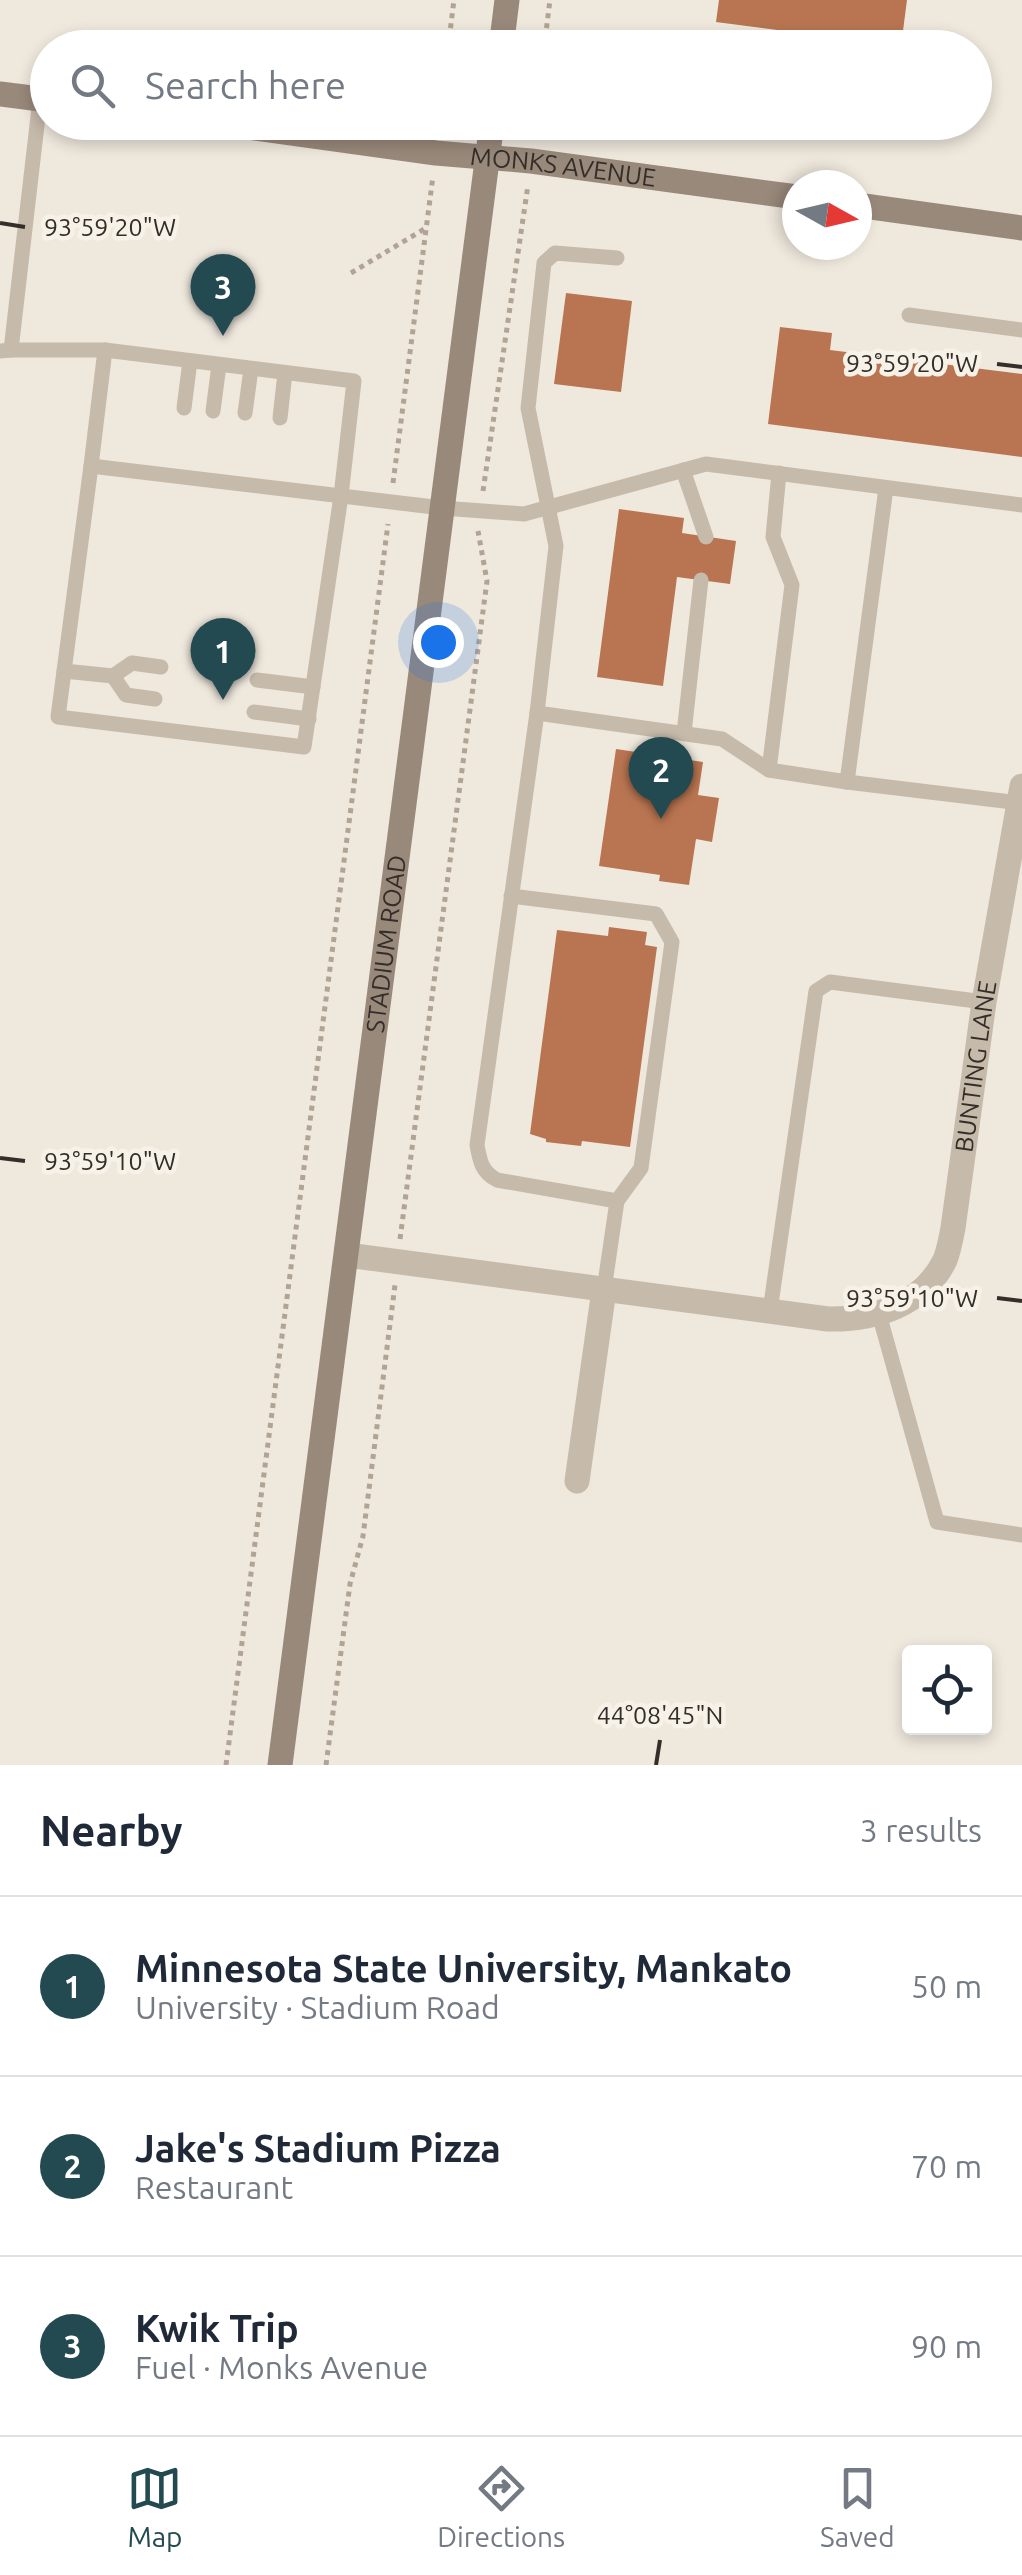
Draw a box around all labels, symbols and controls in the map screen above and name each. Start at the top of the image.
search box [30,30,992,140]
icon: search [65,58,120,113]
text: Search here [145,64,346,106]
street label: MONKS AVENUE [469,142,658,192]
north arrow [782,170,872,260]
text: 93°59'20"W [44,213,176,241]
pin: 3 [190,254,256,336]
text: 93°59'20"W [846,349,978,377]
your location [413,617,464,668]
pin: 1 [190,618,256,700]
pin: 2 [628,736,694,819]
street label: STADIUM ROAD [361,853,411,1034]
street label: BUNTING LANE [950,978,1001,1154]
text: 93°59'10"W [44,1147,176,1175]
text: 93°59'10"W [846,1284,978,1312]
map controls [902,1645,992,1735]
button: locate [902,1645,992,1735]
text: 44°08'45"N [597,1701,723,1729]
text: Nearby [40,1807,183,1854]
text: 3 results [860,1812,982,1848]
text: Minnesota State University, Mankato [135,1947,792,1989]
text: 1 [63,1968,82,2004]
text: 50 m [911,1968,982,2004]
text: University · Stadium Road [135,1989,500,2025]
text: Jake's Stadium Pizza [135,2127,501,2169]
text: 2 [63,2148,82,2184]
text: 70 m [911,2148,982,2184]
text: Restaurant [135,2169,293,2205]
text: Kwik Trip [135,2307,299,2349]
text: 3 [63,2328,82,2364]
text: 90 m [911,2328,982,2364]
text: Fuel · Monks Avenue [135,2349,428,2385]
tab: Map [127,2461,183,2552]
tab: Directions [437,2461,565,2552]
tab: Saved [820,2461,895,2552]

